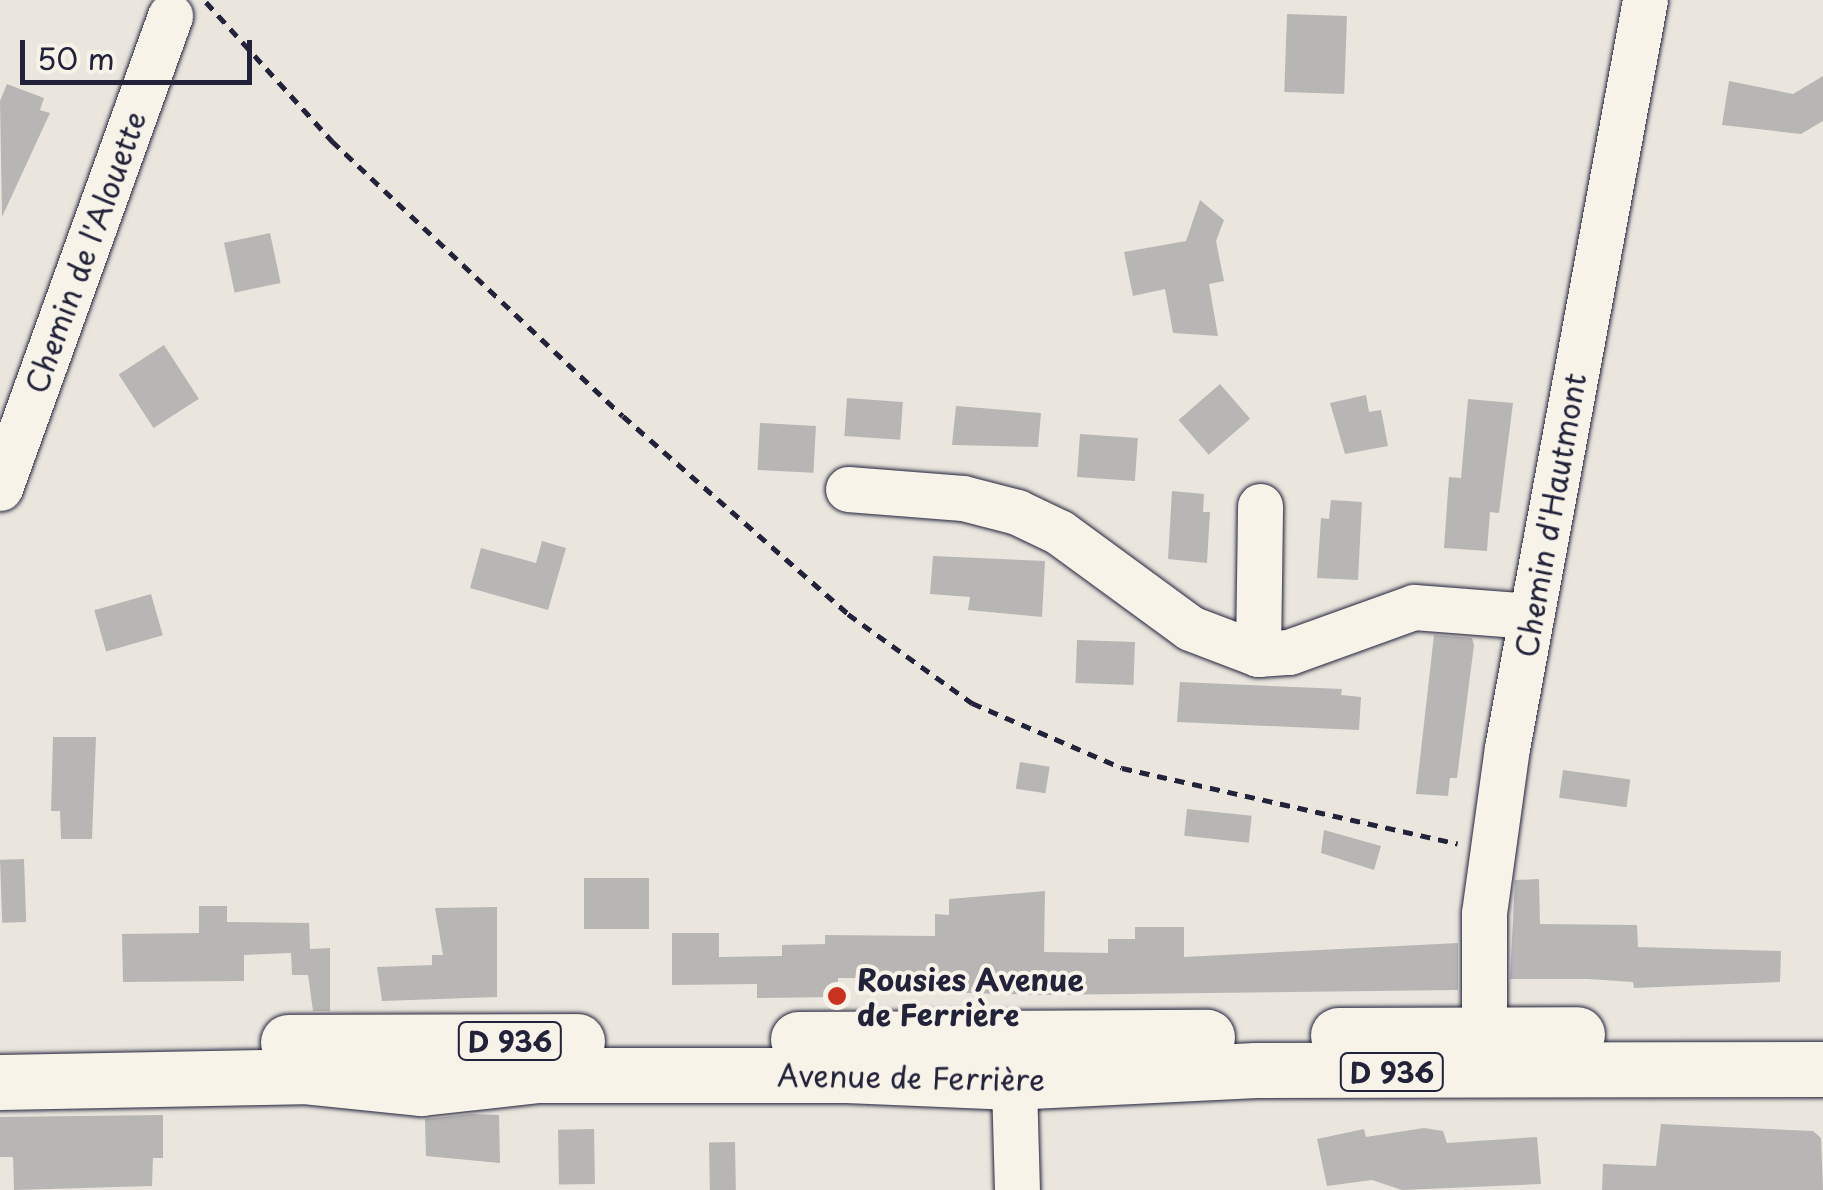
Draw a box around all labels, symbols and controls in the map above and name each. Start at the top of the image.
scale bar [25,20,258,82]
text: 50 m [37,35,115,80]
street label: Chemin de l'Alouette [17,106,153,398]
street label: Chemin d'Hautmont [1507,370,1593,660]
place label: Rousies Avenue de Ferrière [857,961,1084,1032]
marker: Rousies Avenue de Ferrière [826,985,848,1007]
road number: D 936 [455,1018,565,1064]
road number: D 936 [1337,1049,1447,1095]
street label: Avenue de Ferrière [776,1057,1046,1097]

